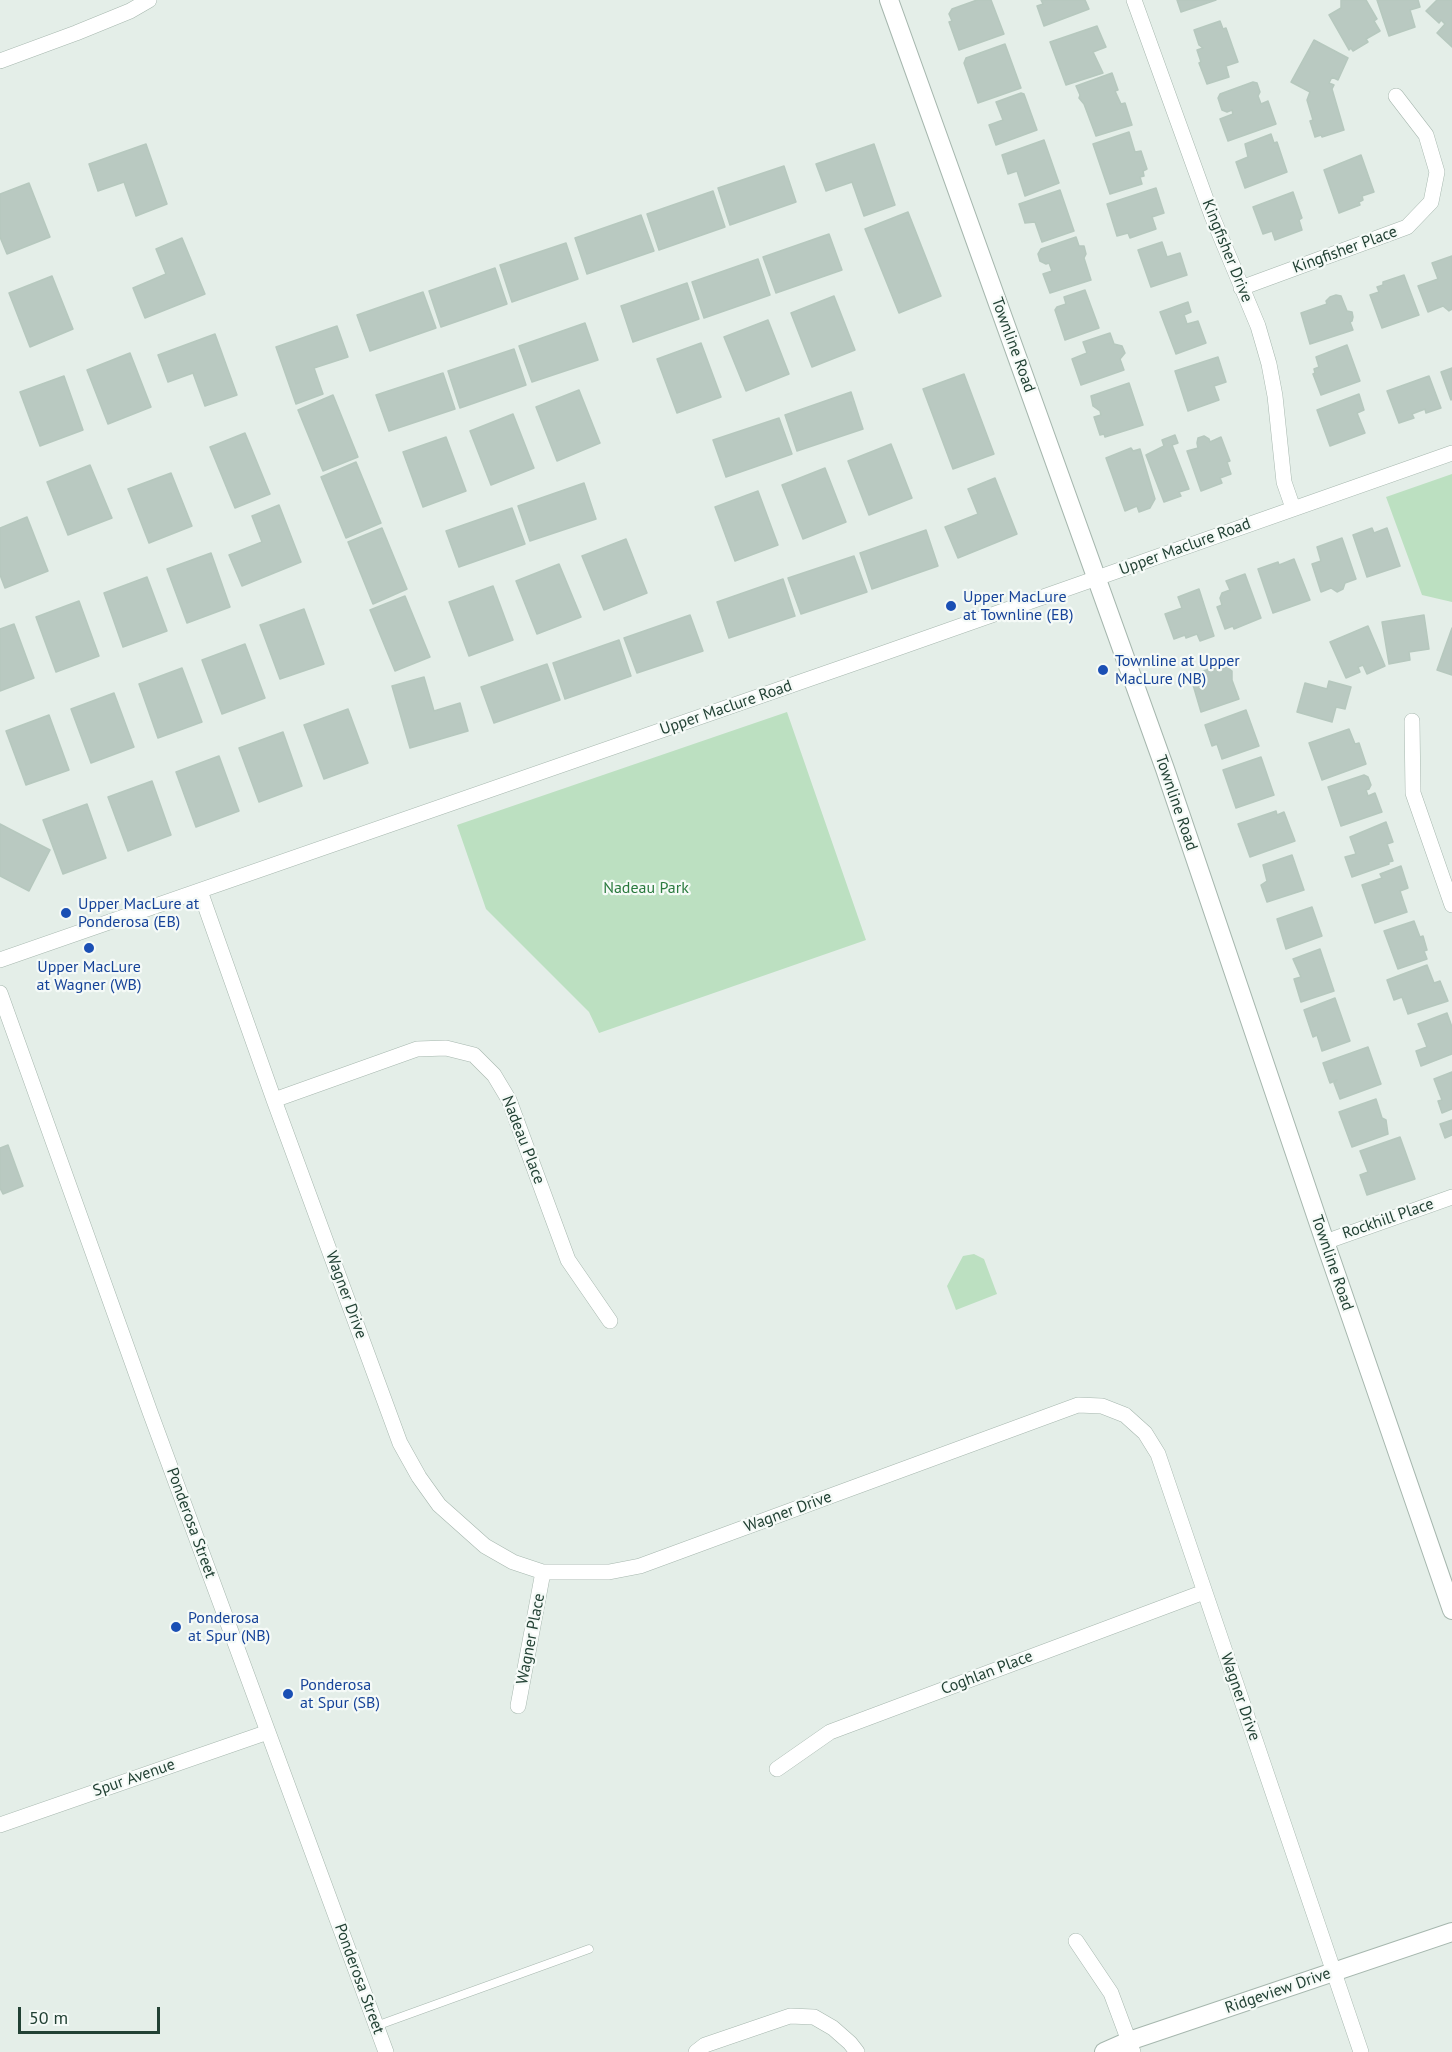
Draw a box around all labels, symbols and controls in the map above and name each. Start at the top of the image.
street label: Kingfisher Drive [1198,197,1256,305]
street label: Kingfisher Place [1290,222,1400,278]
street label: Townline Road [987,295,1039,395]
street label: Upper Maclure Road [1117,514,1253,580]
place label: Upper MacLure at Townline (EB) [963,587,1073,625]
marker: Upper MacLure at Townline (EB) [944,599,958,613]
place label: Townline at Upper MacLure (NB) [1115,651,1240,689]
marker: Townline at Upper MacLure (NB) [1096,663,1110,677]
street label: Upper Maclure Road [657,676,795,740]
street label: Townline Road [1151,753,1201,853]
park label: Nadeau Park [603,878,689,898]
place label: Upper MacLure at Ponderosa (EB) [78,894,199,932]
marker: Upper MacLure at Ponderosa (EB) [59,906,73,920]
marker: Upper MacLure at Wagner (WB) [82,941,96,955]
place label: Upper MacLure at Wagner (WB) [37,957,141,995]
street label: Nadeau Place [497,1093,549,1187]
street label: Rockhill Place [1340,1194,1436,1244]
street label: Townline Road [1307,1213,1357,1313]
street label: Wagner Drive [321,1249,371,1341]
street label: Ponderosa Street [162,1465,220,1581]
street label: Wagner Drive [742,1487,834,1537]
street label: Wagner Place [513,1592,549,1686]
place label: Ponderosa at Spur (NB) [188,1608,270,1646]
marker: Ponderosa at Spur (NB) [169,1620,183,1634]
street label: Coghlan Place [938,1647,1036,1699]
street label: Wagner Drive [1216,1651,1264,1743]
place label: Ponderosa at Spur (SB) [300,1675,380,1713]
marker: Ponderosa at Spur (SB) [281,1687,295,1701]
street label: Spur Avenue [90,1755,178,1801]
street label: Ponderosa Street [330,1921,388,2037]
street label: Ridgeview Drive [1223,1964,1333,2018]
scale bar [21,1995,164,2033]
text: 50 m [29,2006,68,2029]

